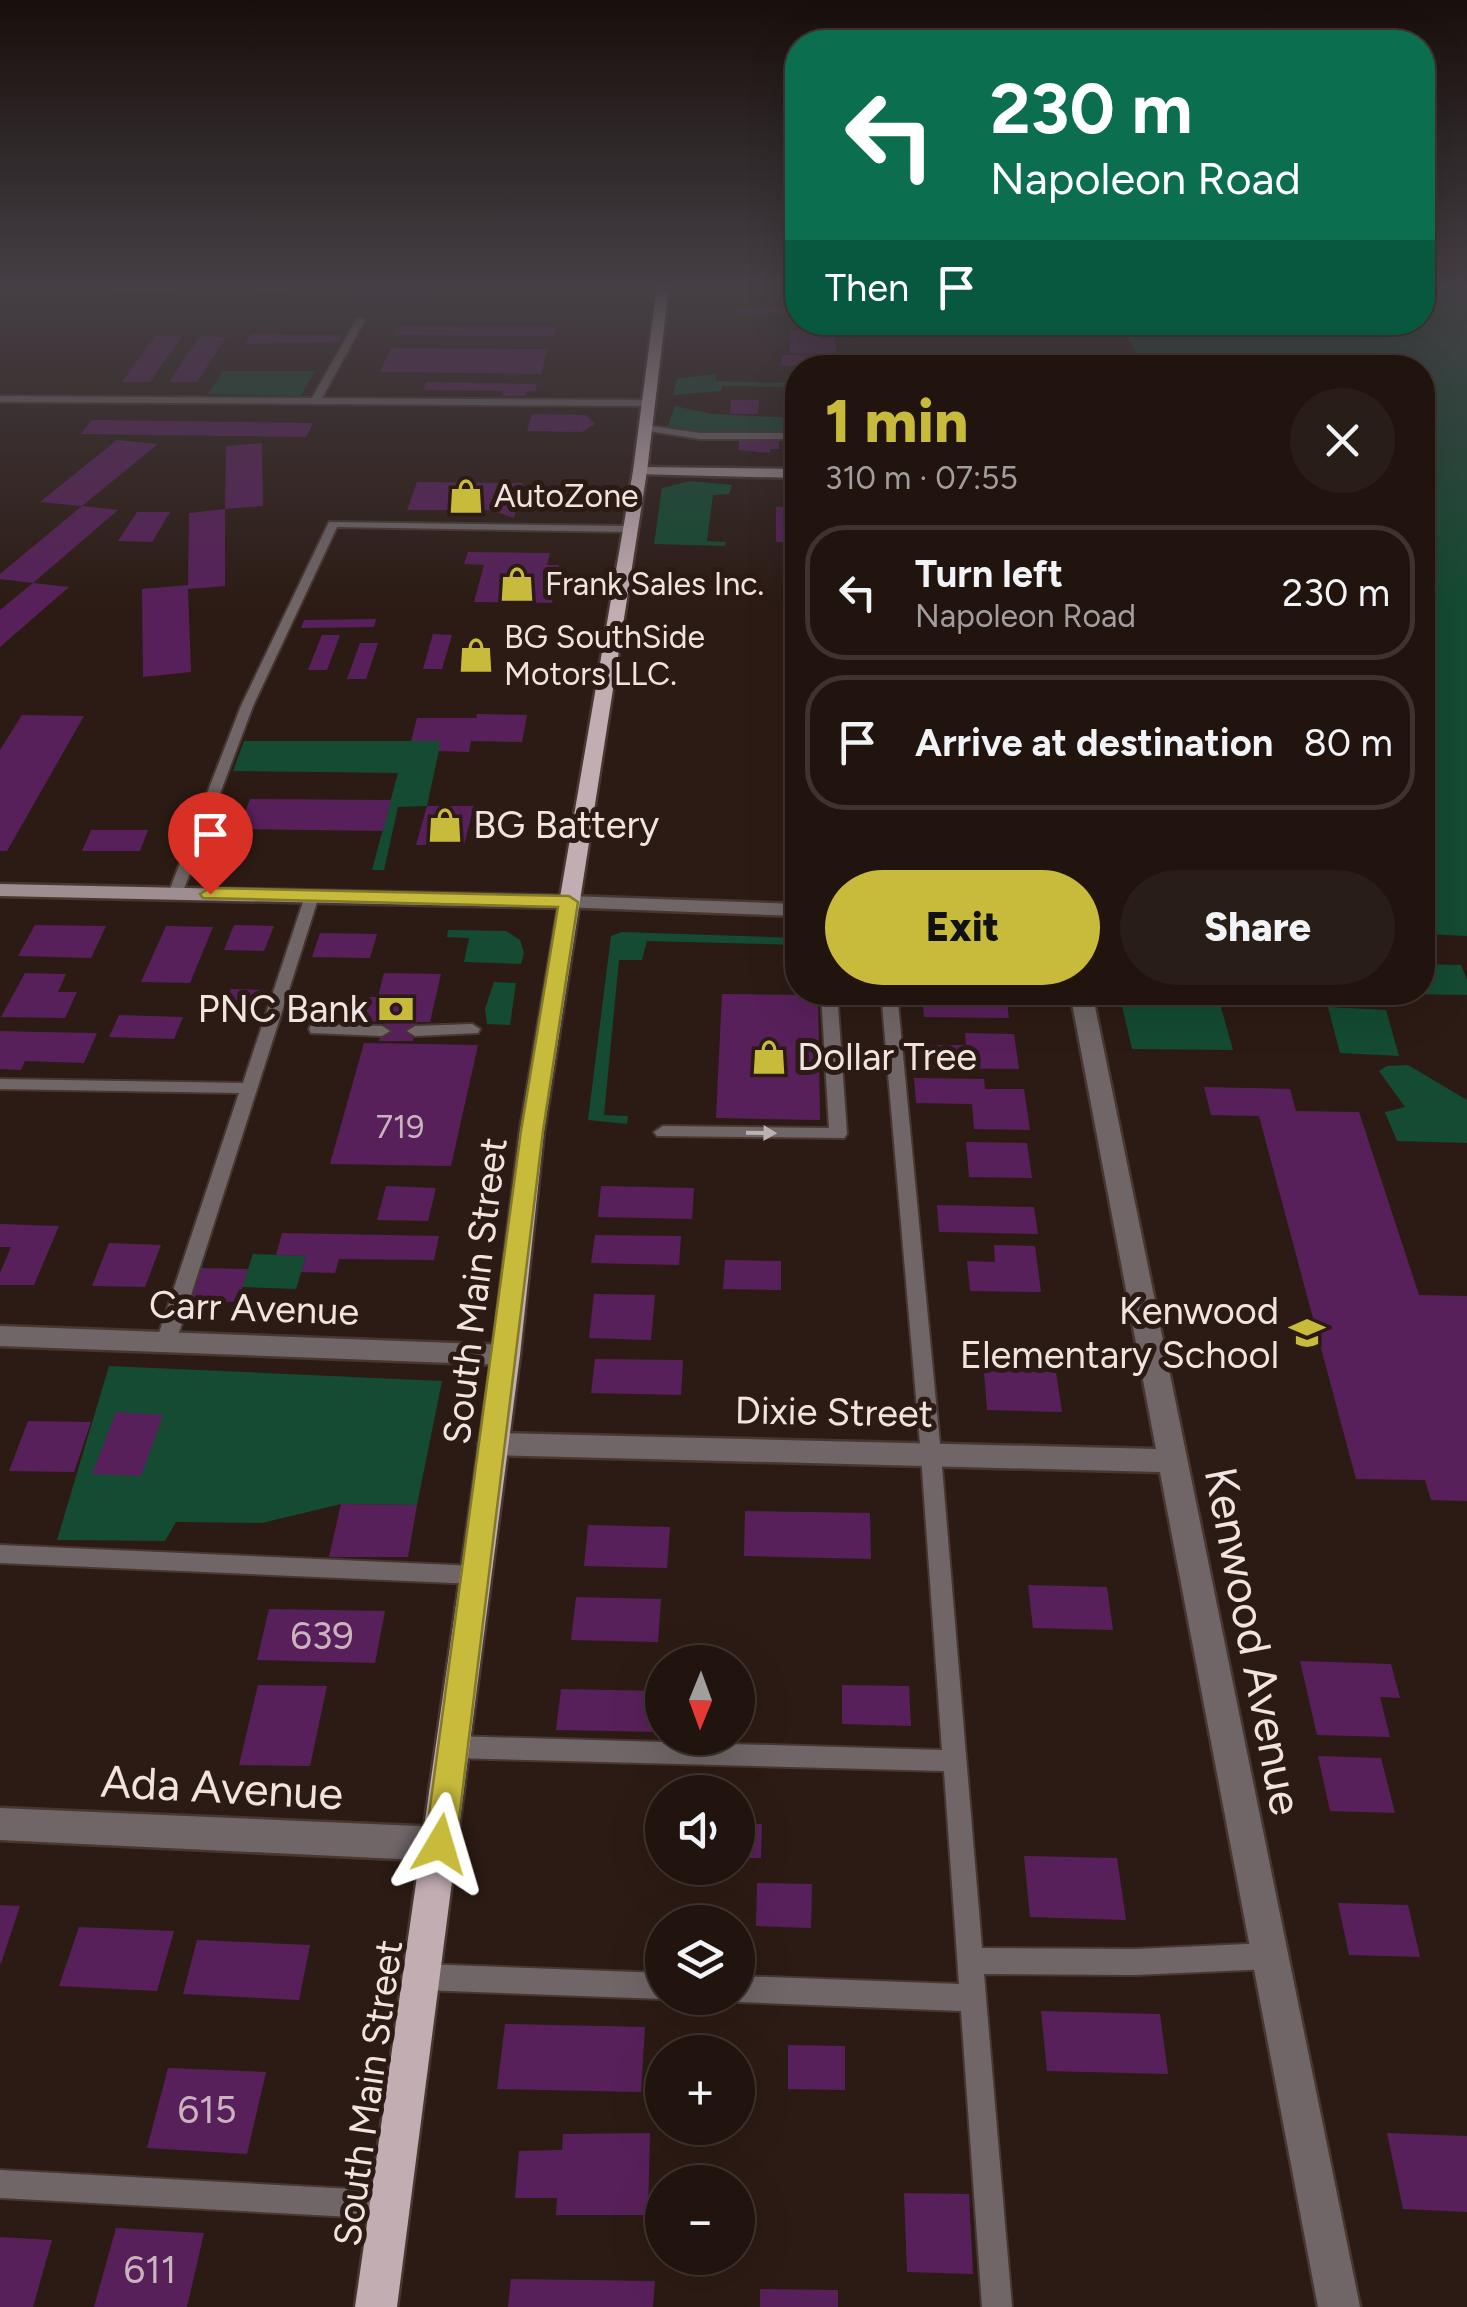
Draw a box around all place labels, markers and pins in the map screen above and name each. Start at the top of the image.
shop icon: AutoZone [447,477,485,515]
place label: AutoZone [494,477,639,515]
shop icon: Frank Sales Inc. [498,565,536,603]
place label: Frank Sales Inc. [545,565,764,603]
place label: BG SouthSide Motors LLC. [504,618,705,693]
shop icon: BG SouthSide Motors LLC. [457,636,495,674]
pin [168,792,253,895]
place label: BG Battery [473,802,659,848]
shop icon: BG Battery [426,806,464,844]
place label: PNC Bank [198,986,369,1032]
bank icon: PNC Bank [377,990,415,1028]
place label: Dollar Tree [797,1034,977,1080]
shop icon: Dollar Tree [750,1038,788,1076]
place label: Kenwood Elementary School [960,1288,1279,1378]
school or university icon: Kenwood Elementary School [1288,1314,1326,1352]

